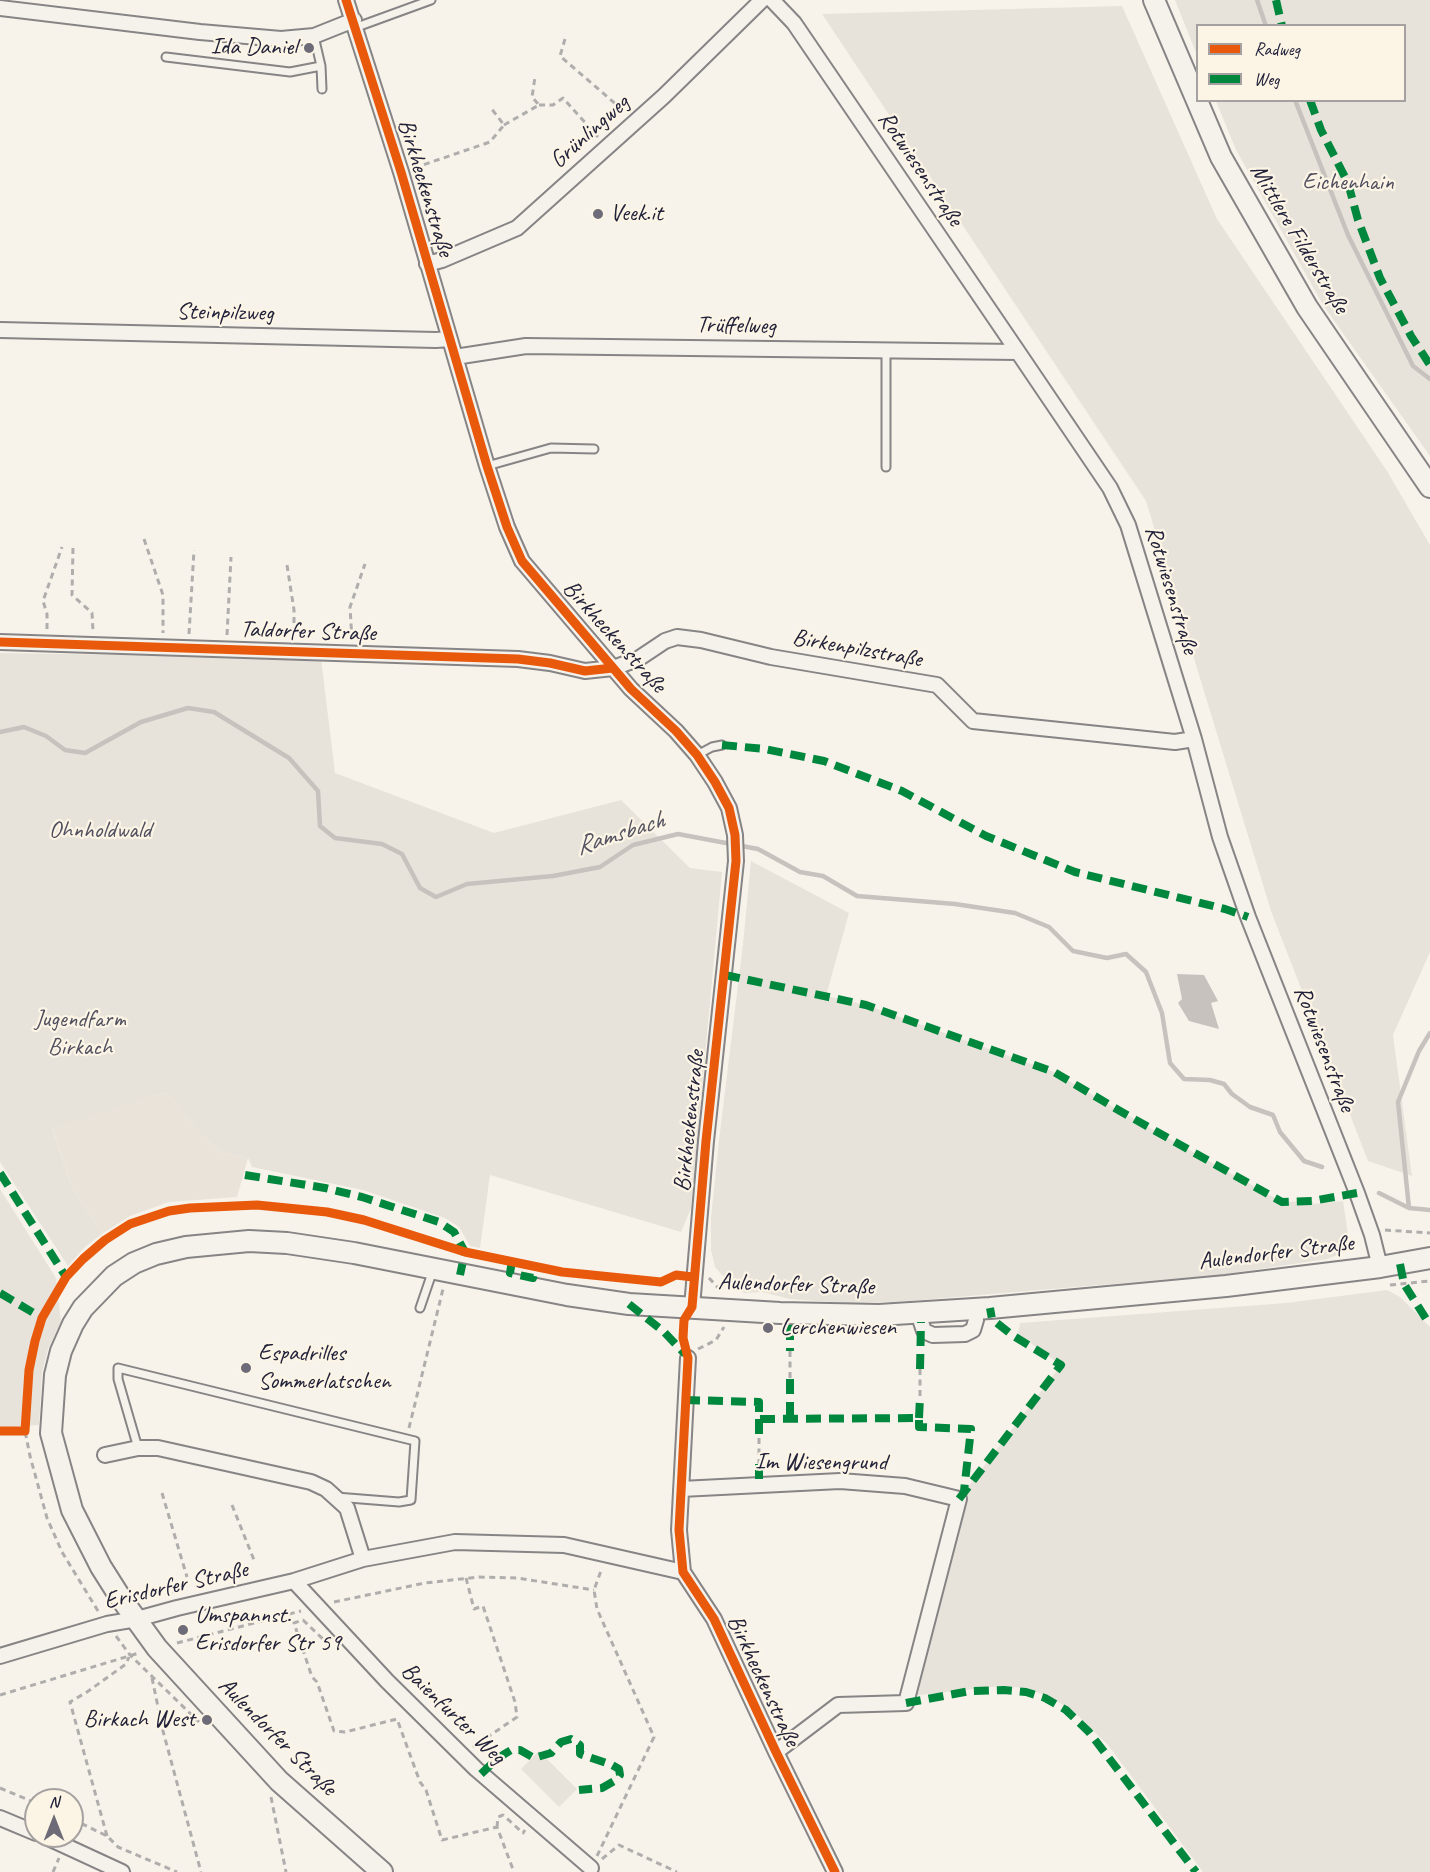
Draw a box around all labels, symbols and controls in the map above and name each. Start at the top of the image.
legend [1196,24,1406,102]
place label: Ida Daniel [210,34,297,62]
text: Radweg [1254,38,1300,60]
marker: Ida Daniel [302,41,316,55]
text: Weg [1254,68,1279,90]
street label: Grünlingweg [544,89,636,175]
street label: Rotwiesenstraße [871,106,969,232]
street label: Birkheckenstraße [391,116,459,260]
street label: Mittlere Filderstraße [1243,159,1355,319]
park label: Eichenhain [1302,169,1394,197]
place label: Veek.it [610,200,663,228]
marker: Veek.it [591,207,605,221]
street label: Steinpilzweg [176,298,274,328]
street label: Trüffelweg [696,311,776,341]
street label: Rotwiesenstraße [1138,523,1204,657]
street label: Birkheckenstraße [556,575,672,699]
street label: Taldorfer Straße [240,615,376,649]
street label: Birkenpilzstraße [790,623,924,675]
water label: Ramsbach [572,805,668,863]
park label: Ohnholdwald [49,817,151,845]
street label: Rotwiesenstraße [1287,982,1361,1116]
park label: Jugendfarm Birkach [34,1006,126,1062]
street label: Birkheckenstraße [668,1049,712,1193]
street label: Aulendorfer Straße [1197,1229,1355,1277]
street label: Aulendorfer Straße [718,1268,874,1302]
place label: Lerchenwiesen [780,1314,896,1342]
marker: Lerchenwiesen [761,1321,775,1335]
place label: Espadrilles Sommerlatschen [258,1340,391,1396]
marker: Espadrilles Sommerlatschen [239,1361,253,1375]
street label: Im Wiesengrund [755,1449,887,1477]
street label: Erisdorfer Straße [101,1555,251,1617]
place label: Umspannst. Erisdorfer Str 59 [195,1602,341,1658]
street label: Birkheckenstraße [720,1611,806,1751]
marker: Umspannst. Erisdorfer Str 59 [176,1623,190,1637]
street label: Baienfurter Weg [395,1657,511,1771]
street label: Aulendorfer Straße [212,1672,342,1802]
place label: Birkach West [83,1706,195,1734]
marker: Birkach West [200,1713,214,1727]
north arrow [24,1788,84,1848]
text: N [49,1792,59,1812]

